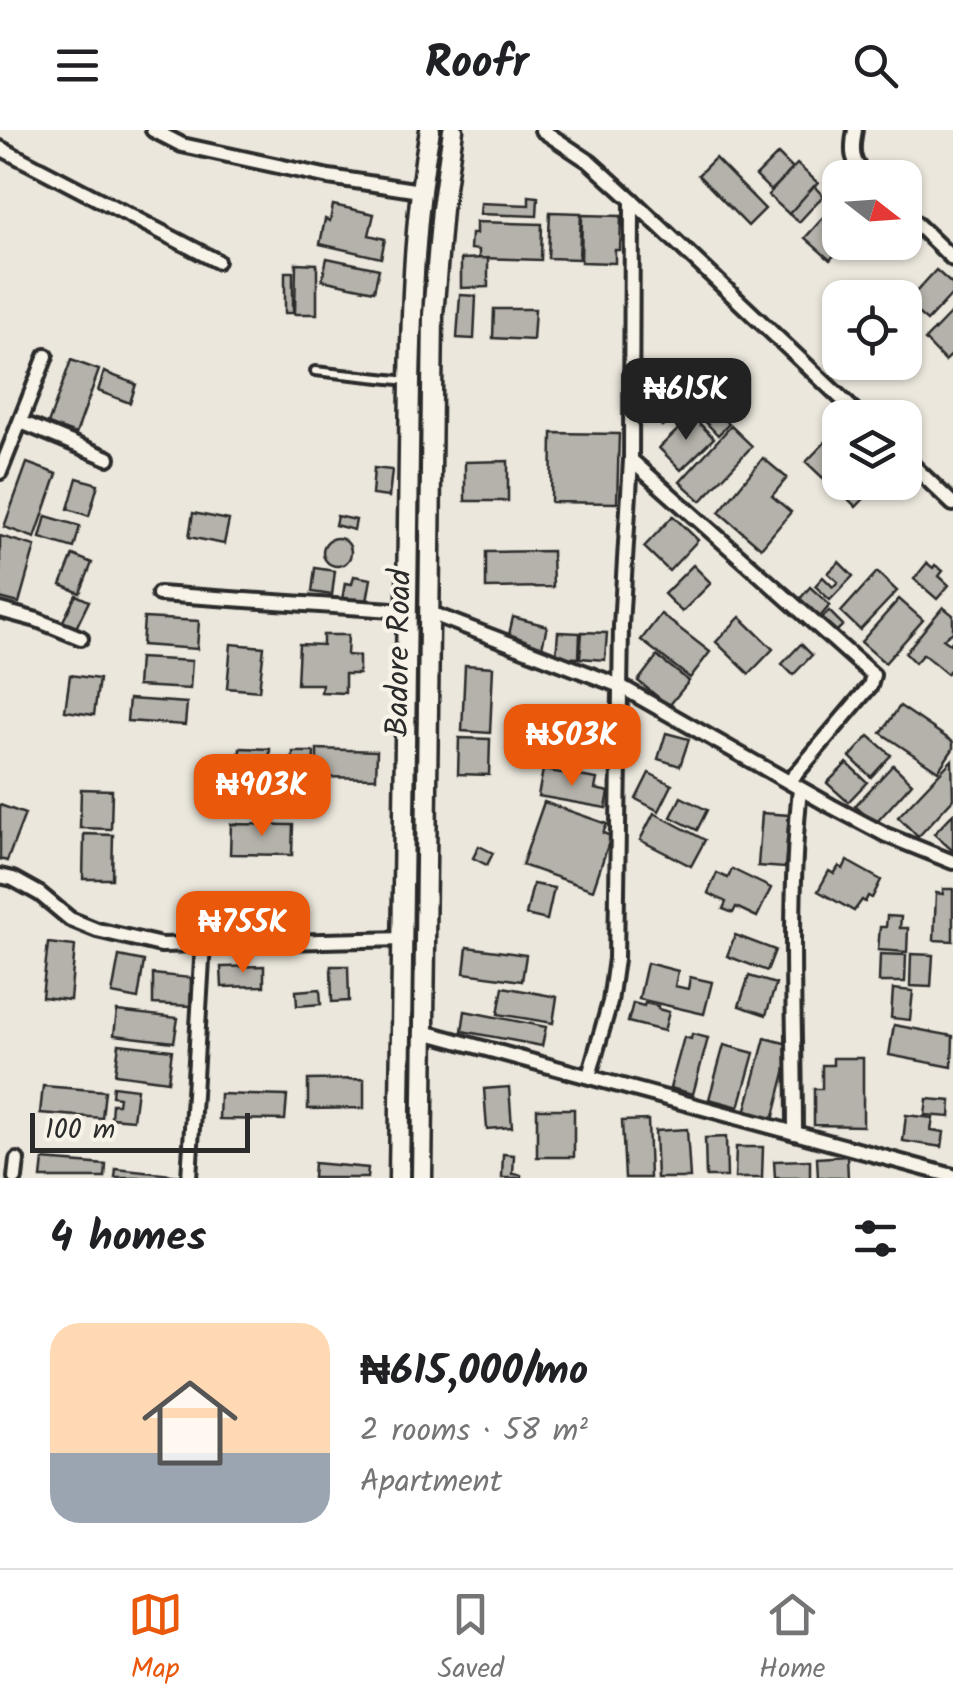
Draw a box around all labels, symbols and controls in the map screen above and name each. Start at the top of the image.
text: Roofr [425,29,528,101]
icon: menu [50,38,105,93]
icon: search [848,38,903,93]
north arrow [822,160,922,260]
map controls [822,160,922,500]
button: locate [822,280,922,380]
pin: ₦615K [616,358,756,443]
text: ₦615K [643,365,729,416]
button: layers [822,400,922,500]
street label: Badore Road [373,568,427,737]
pin: ₦503K [502,704,642,789]
text: ₦503K [526,711,618,762]
pin: ₦903K [192,754,332,839]
text: ₦903K [216,761,308,812]
pin: ₦755K [173,891,313,976]
text: ₦755K [198,898,288,949]
scale bar [30,1108,250,1153]
text: 100 m [45,1108,115,1153]
text: 4 homes [50,1205,206,1272]
icon: filters [848,1211,903,1266]
text: ₦615,000/mo [360,1339,588,1406]
icon: home [130,1363,250,1483]
text: 2 rooms · 58 m² [360,1406,588,1457]
text: Apartment [360,1457,502,1508]
tab: Map [128,1587,183,1692]
tab: Saved [438,1587,504,1692]
tab: Home [759,1587,825,1692]

